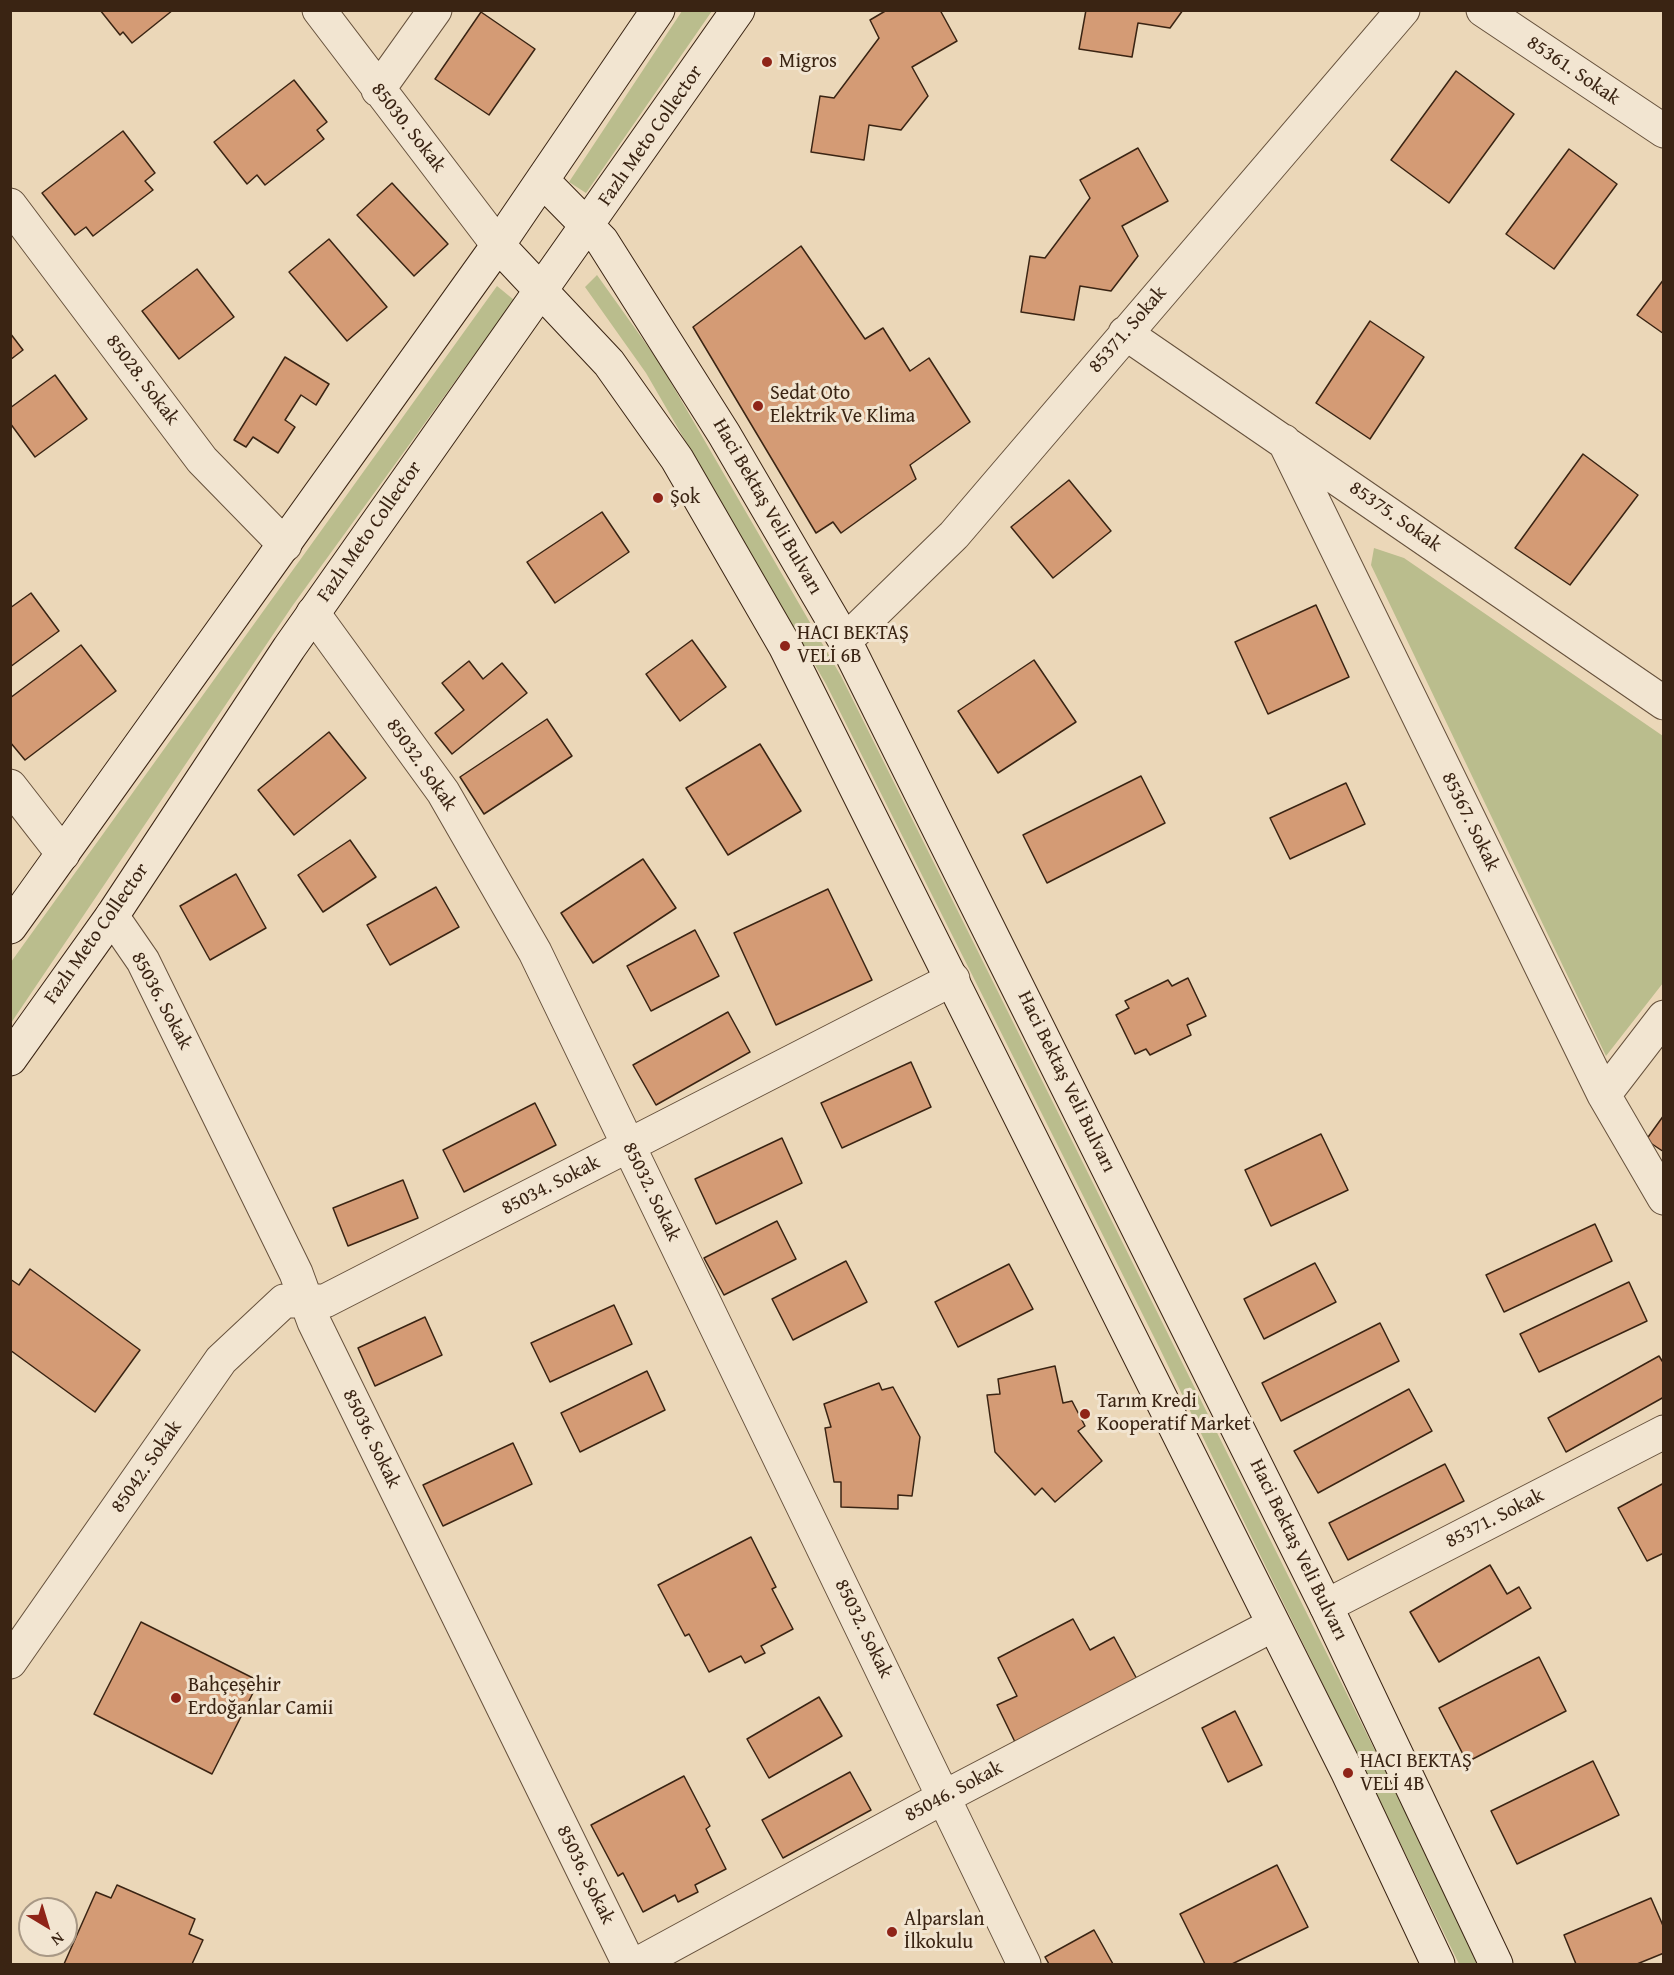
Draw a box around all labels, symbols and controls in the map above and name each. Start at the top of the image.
street label: 85361. Sokak [1522,31,1624,111]
place label: Migros [779,50,837,74]
marker: Migros [760,55,774,69]
street label: Fazlı Meto Collector [593,61,709,211]
street label: 85030. Sokak [366,78,450,178]
street label: 85371. Sokak [1084,282,1172,378]
street label: 85028. Sokak [100,330,184,430]
place label: Sedat Oto Elektrik Ve Klima [770,382,915,429]
marker: Sedat Oto Elektrik Ve Klima [751,399,765,413]
street label: Haci Bektaş Veli Bulvarı [707,415,827,599]
street label: Fazlı Meto Collector [312,457,428,607]
street label: 85375. Sokak [1344,476,1446,558]
place label: Şok [670,486,700,510]
marker: Şok [651,491,665,505]
place label: HACI BEKTAŞ VELİ 6B [797,622,909,669]
marker: HACI BEKTAŞ VELİ 6B [778,639,792,653]
street label: 85032. Sokak [380,714,462,816]
street label: 85367. Sokak [1436,769,1504,875]
street label: Fazlı Meto Collector [39,859,155,1009]
street label: 85036. Sokak [125,948,197,1054]
street label: Haci Bektaş Veli Bulvarı [1012,987,1120,1177]
street label: 85032. Sokak [617,1139,685,1245]
street label: 85034. Sokak [498,1151,604,1221]
street label: 85036. Sokak [337,1386,405,1492]
place label: Tarım Kredi Kooperatif Market [1097,1390,1251,1437]
marker: Tarım Kredi Kooperatif Market [1078,1407,1092,1421]
street label: 85042. Sokak [106,1416,188,1518]
street label: Haci Bektaş Veli Bulvarı [1244,1455,1352,1645]
street label: 85371. Sokak [1442,1484,1548,1554]
street label: 85032. Sokak [829,1576,897,1682]
place label: Bahçeşehir Erdoğanlar Camii [188,1674,333,1721]
marker: Bahçeşehir Erdoğanlar Camii [169,1691,183,1705]
place label: HACI BEKTAŞ VELİ 4B [1360,1750,1472,1797]
street label: 85046. Sokak [901,1756,1007,1828]
marker: HACI BEKTAŞ VELİ 4B [1341,1766,1355,1780]
street label: 85036. Sokak [551,1822,619,1928]
north arrow [18,1897,78,1957]
place label: Alparslan İlkokulu [904,1908,984,1955]
marker: Alparslan İlkokulu [885,1925,899,1939]
text: N [46,1927,69,1952]

